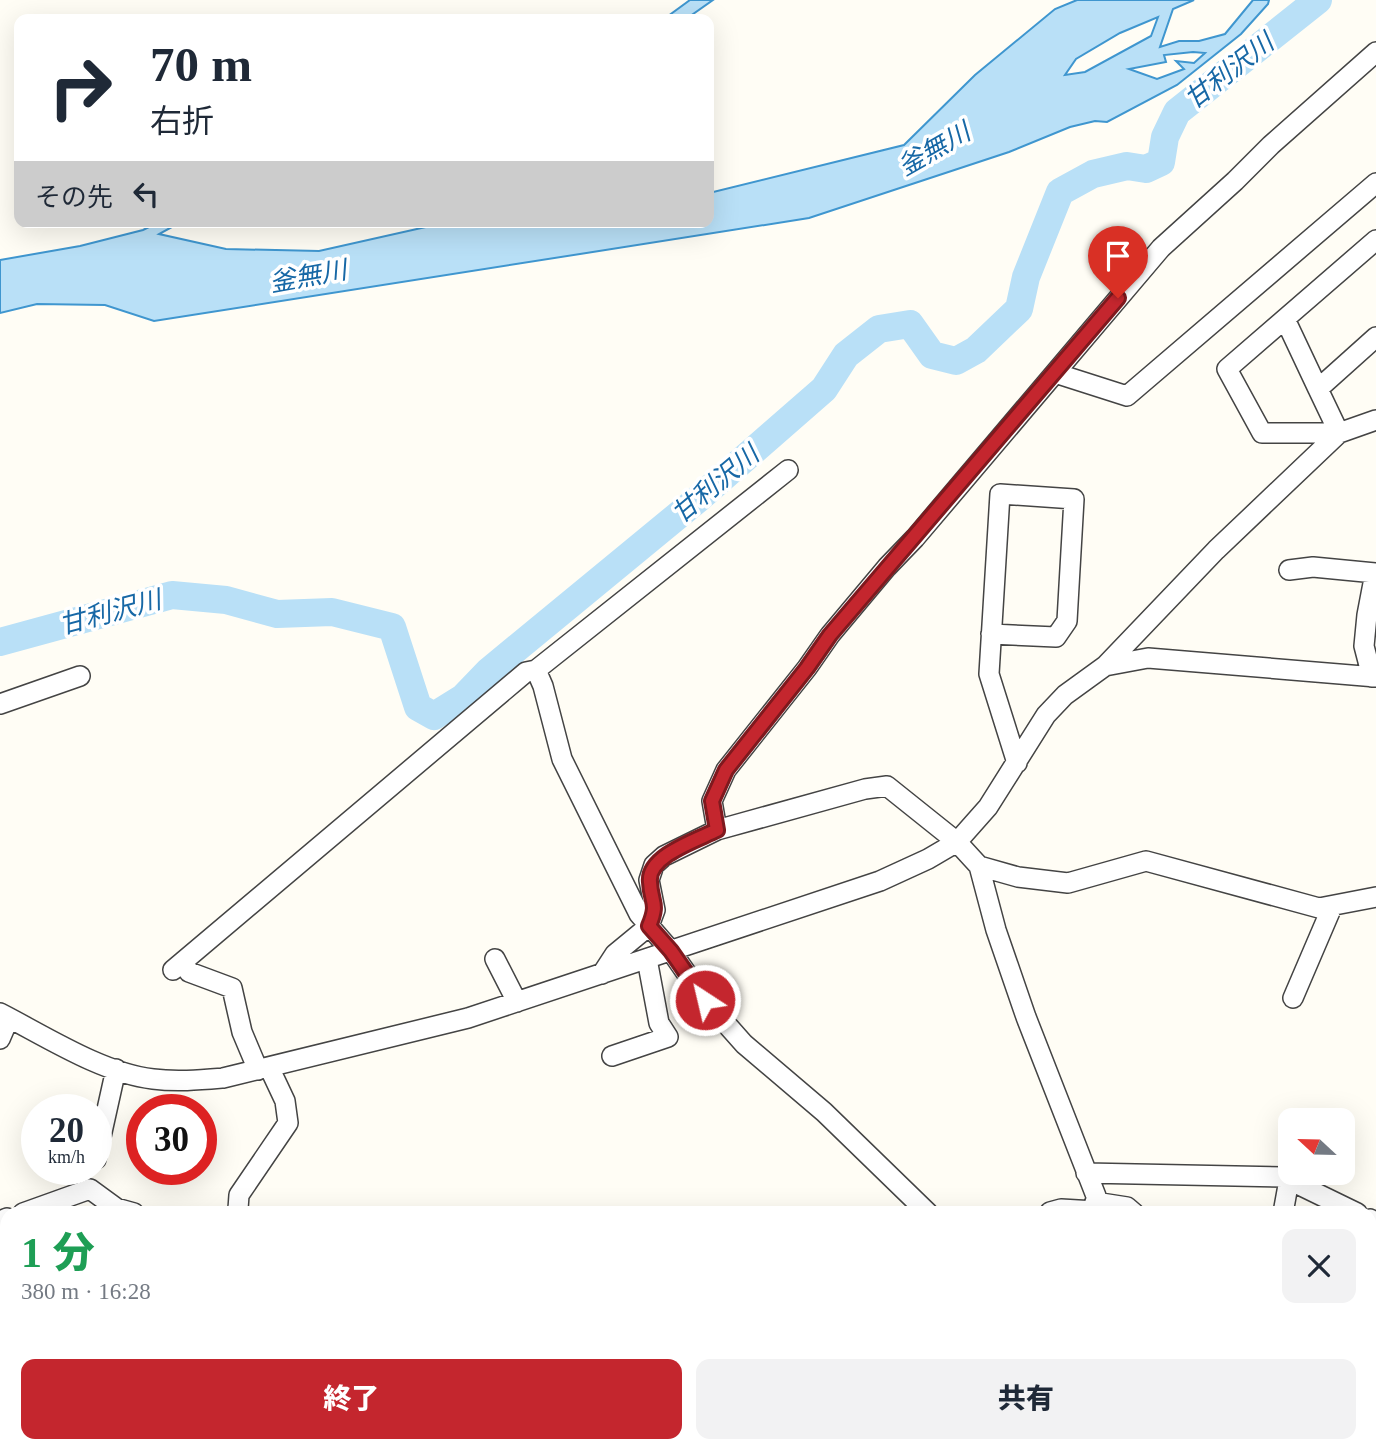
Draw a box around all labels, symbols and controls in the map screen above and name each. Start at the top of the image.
water label: 甘利沢川 [1179,26,1282,115]
text: 70 m [150,37,252,92]
icon: right [35,42,126,133]
text: 右折 [150,103,214,139]
water label: 釜無川 [893,116,978,181]
icon: left [127,175,165,213]
text: その先 [35,183,113,212]
pin [1088,226,1148,298]
icon: arrive [1099,237,1137,275]
water label: 釜無川 [267,255,352,298]
water label: 甘利沢川 [666,438,767,529]
water label: 甘利沢川 [56,584,167,640]
position arrow [668,963,742,1037]
speed limit sign: 30 [126,1094,217,1185]
north arrow [1278,1108,1354,1185]
map controls [1278,1108,1355,1185]
text: 20 [49,1111,84,1150]
text: km/h [48,1147,85,1167]
button: close [1282,1229,1356,1303]
text: 1 分 [21,1230,95,1276]
text: 380 m · 16:28 [21,1279,151,1304]
button: 終了 [21,1359,682,1439]
button: 共有 [696,1359,1356,1439]

